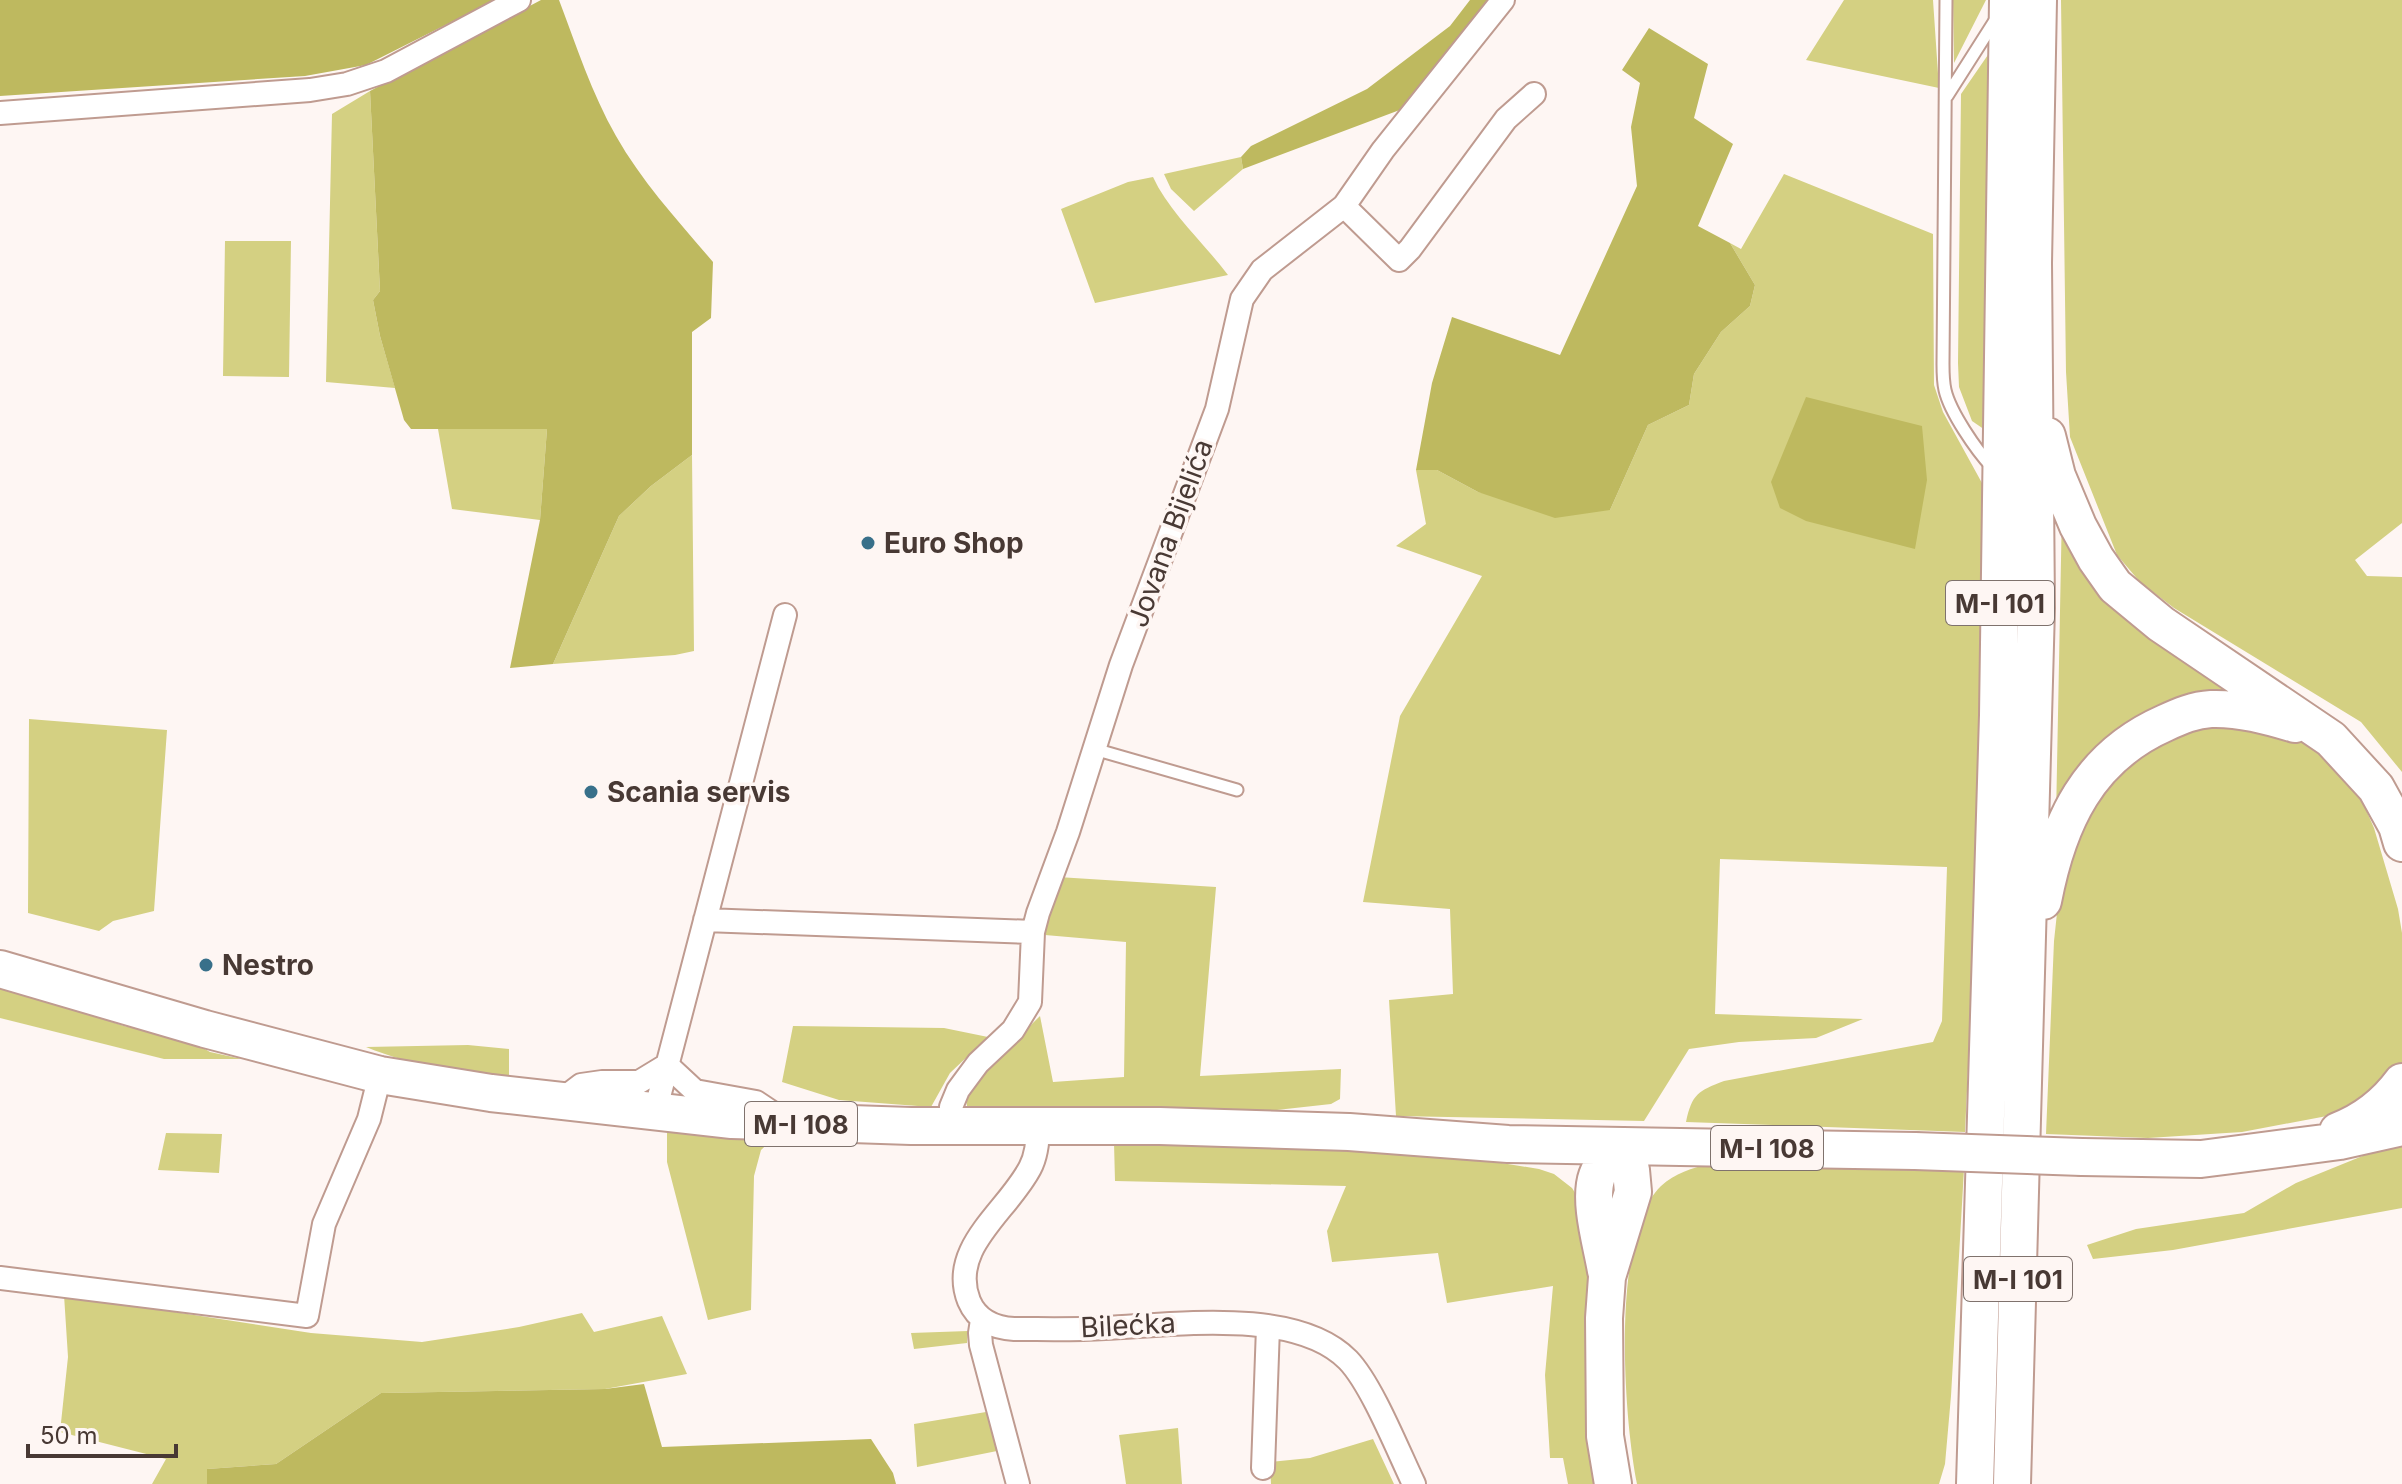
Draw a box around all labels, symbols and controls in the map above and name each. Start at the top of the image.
street label: Jovana Bijelića [1120,434,1220,632]
place label: Euro Shop [884,526,1024,560]
marker: Euro Shop [859,534,877,552]
road number: M-I 101 [1946,581,2054,625]
place label: Scania servis [607,775,791,809]
marker: Scania servis [582,783,600,801]
place label: Nestro [222,948,314,982]
marker: Nestro [197,956,215,974]
road number: M-I 108 [745,1102,857,1146]
road number: M-I 108 [1711,1126,1823,1170]
road number: M-I 101 [1964,1257,2072,1301]
street label: Bilećka [1080,1306,1176,1344]
scale bar [28,1408,176,1458]
text: 50 m [40,1421,98,1450]

